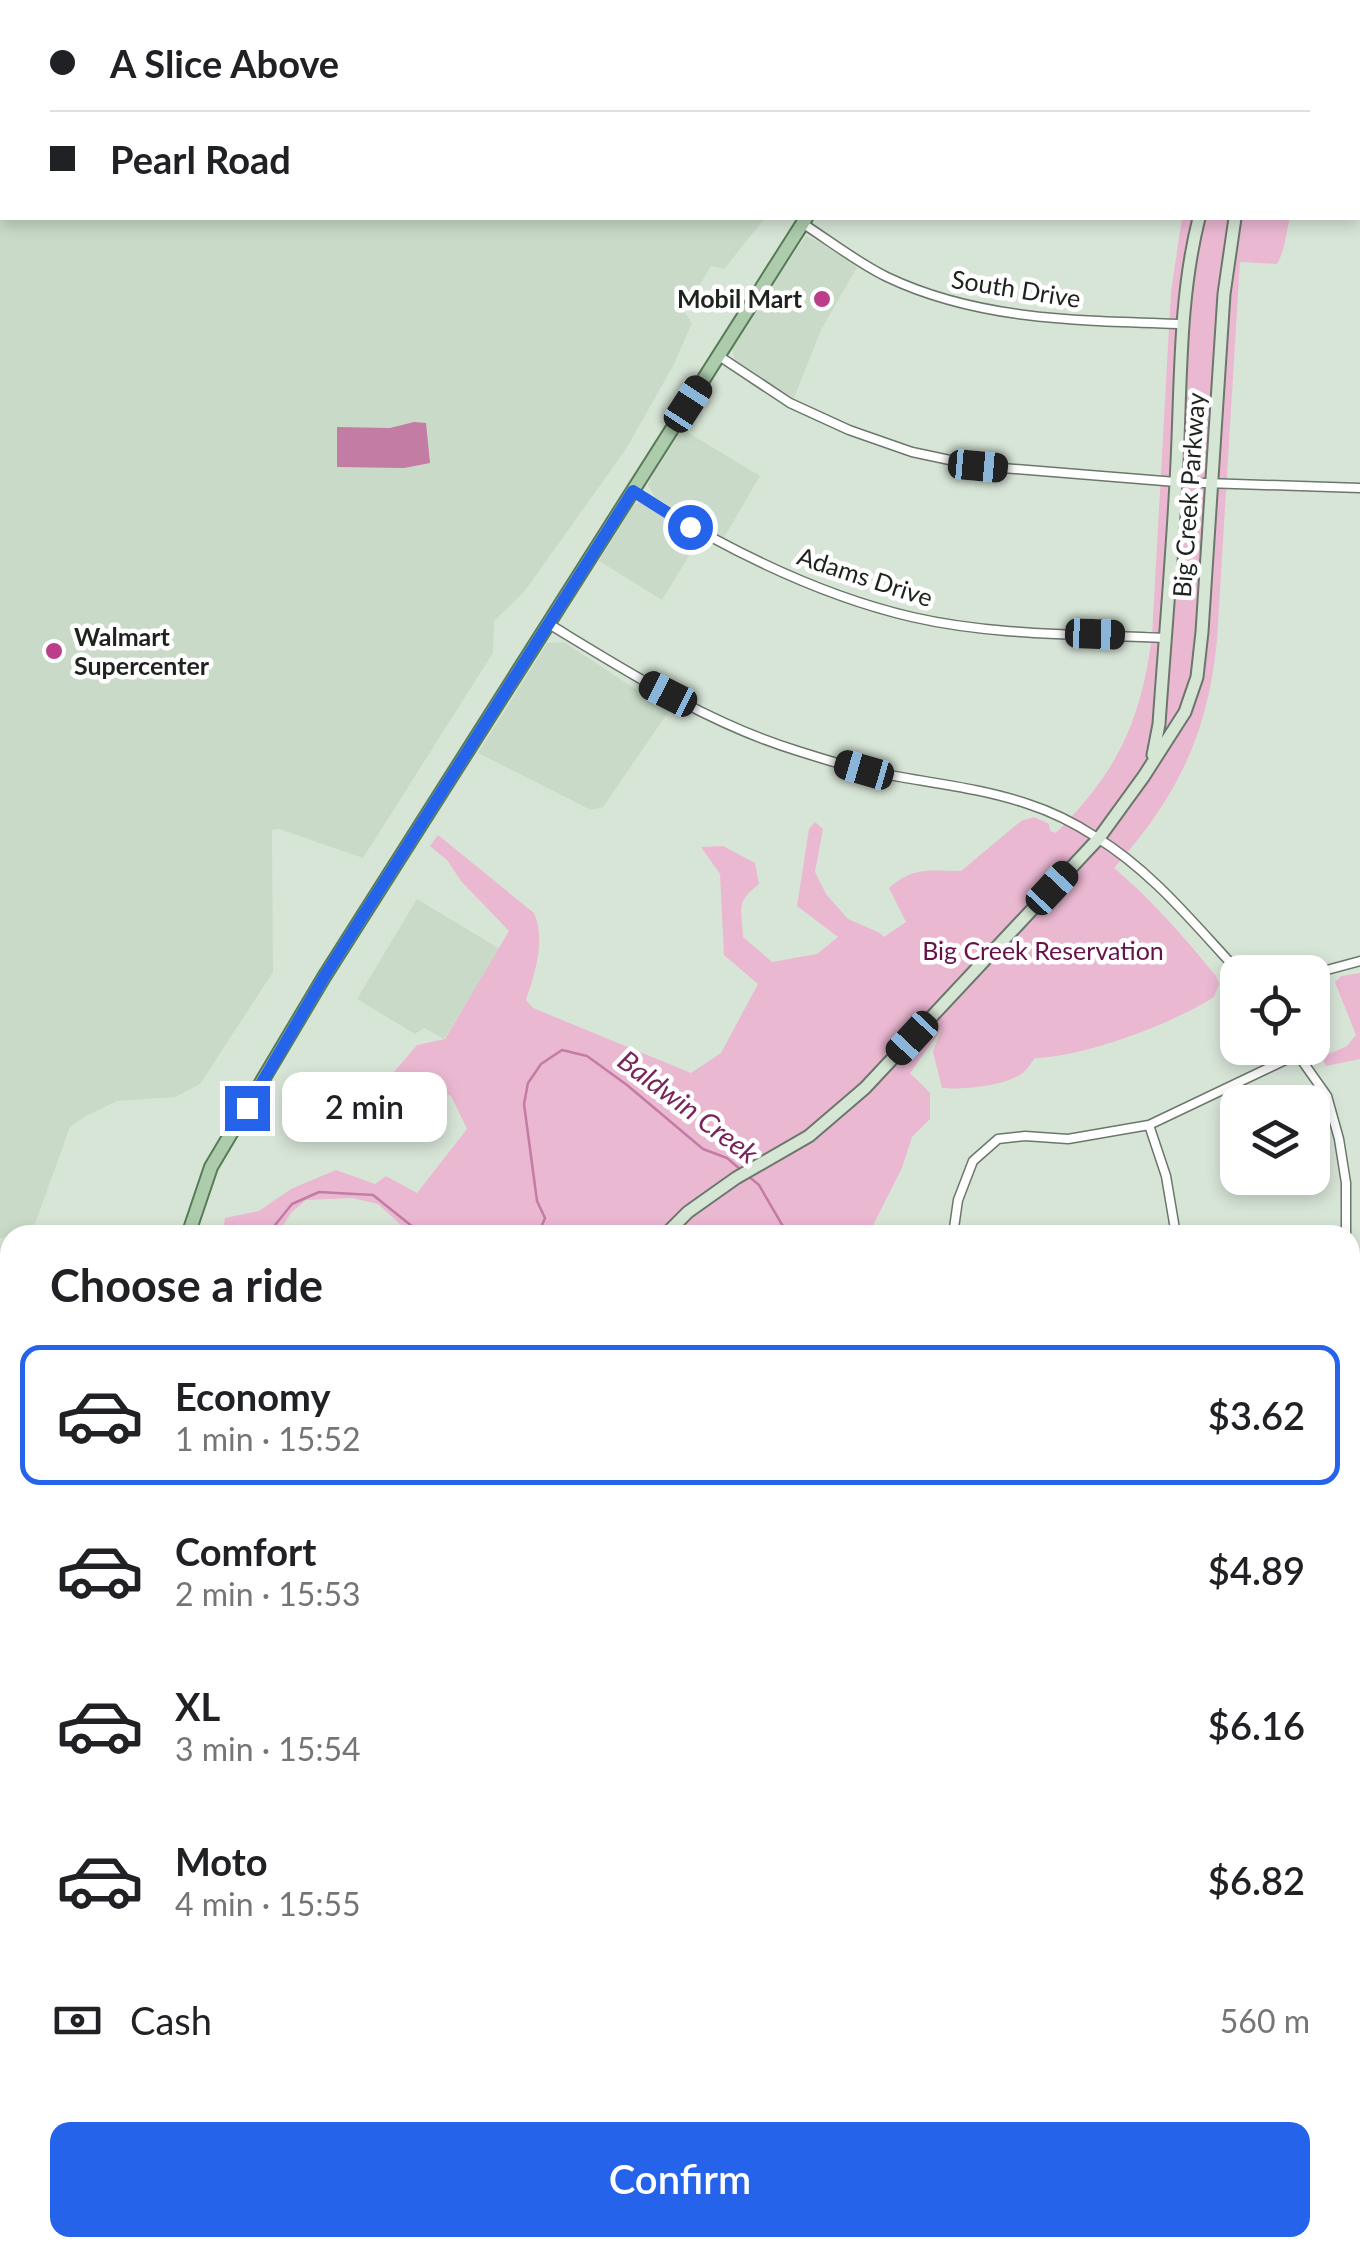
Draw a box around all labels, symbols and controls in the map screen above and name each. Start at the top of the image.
text: A Slice Above [110,40,339,86]
text: Pearl Road [110,136,291,182]
street label: South Drive [949,263,1083,313]
place label: Mobil Mart [677,283,803,313]
marker: Mobil Mart [811,288,833,310]
car [659,371,717,437]
street label: Big Creek Parkway [1166,391,1210,598]
car [947,448,1009,484]
route start [668,505,713,550]
street label: Adams Drive [794,540,937,612]
car [1064,618,1126,650]
place label: Walmart Supercenter [74,621,210,680]
marker: Walmart Supercenter [43,640,65,662]
car [634,667,702,721]
car [831,747,897,793]
car [1021,856,1083,920]
park label: Big Creek Reservation [922,935,1164,965]
map controls [1220,955,1330,1195]
button: locate [1220,955,1330,1065]
car [881,1006,943,1070]
water label: Baldwin Creek [612,1043,766,1170]
callout: 2 min [282,1073,447,1143]
button: layers [1220,1085,1330,1195]
route end [225,1086,270,1131]
text: 2 min [325,1087,404,1126]
text: Choose a ride [50,1258,323,1312]
icon: car [55,1370,145,1460]
text: Economy [175,1373,330,1419]
text: $3.62 [1208,1392,1305,1438]
text: 1 min · 15:52 [175,1419,361,1458]
icon: car [55,1525,145,1615]
text: Comfort [175,1528,316,1574]
text: $4.89 [1208,1547,1305,1593]
text: 2 min · 15:53 [175,1574,361,1613]
icon: car [55,1680,145,1770]
text: XL [175,1683,220,1729]
text: $6.16 [1208,1702,1305,1748]
text: 3 min · 15:54 [175,1729,361,1768]
icon: car [55,1835,145,1925]
text: Moto [175,1838,268,1884]
text: $6.82 [1208,1857,1305,1903]
text: 4 min · 15:55 [175,1884,361,1923]
icon: cash [50,1993,105,2048]
text: Cash [130,1997,212,2043]
text: 560 m [1220,2001,1310,2040]
button: Confirm [50,2122,1310,2237]

